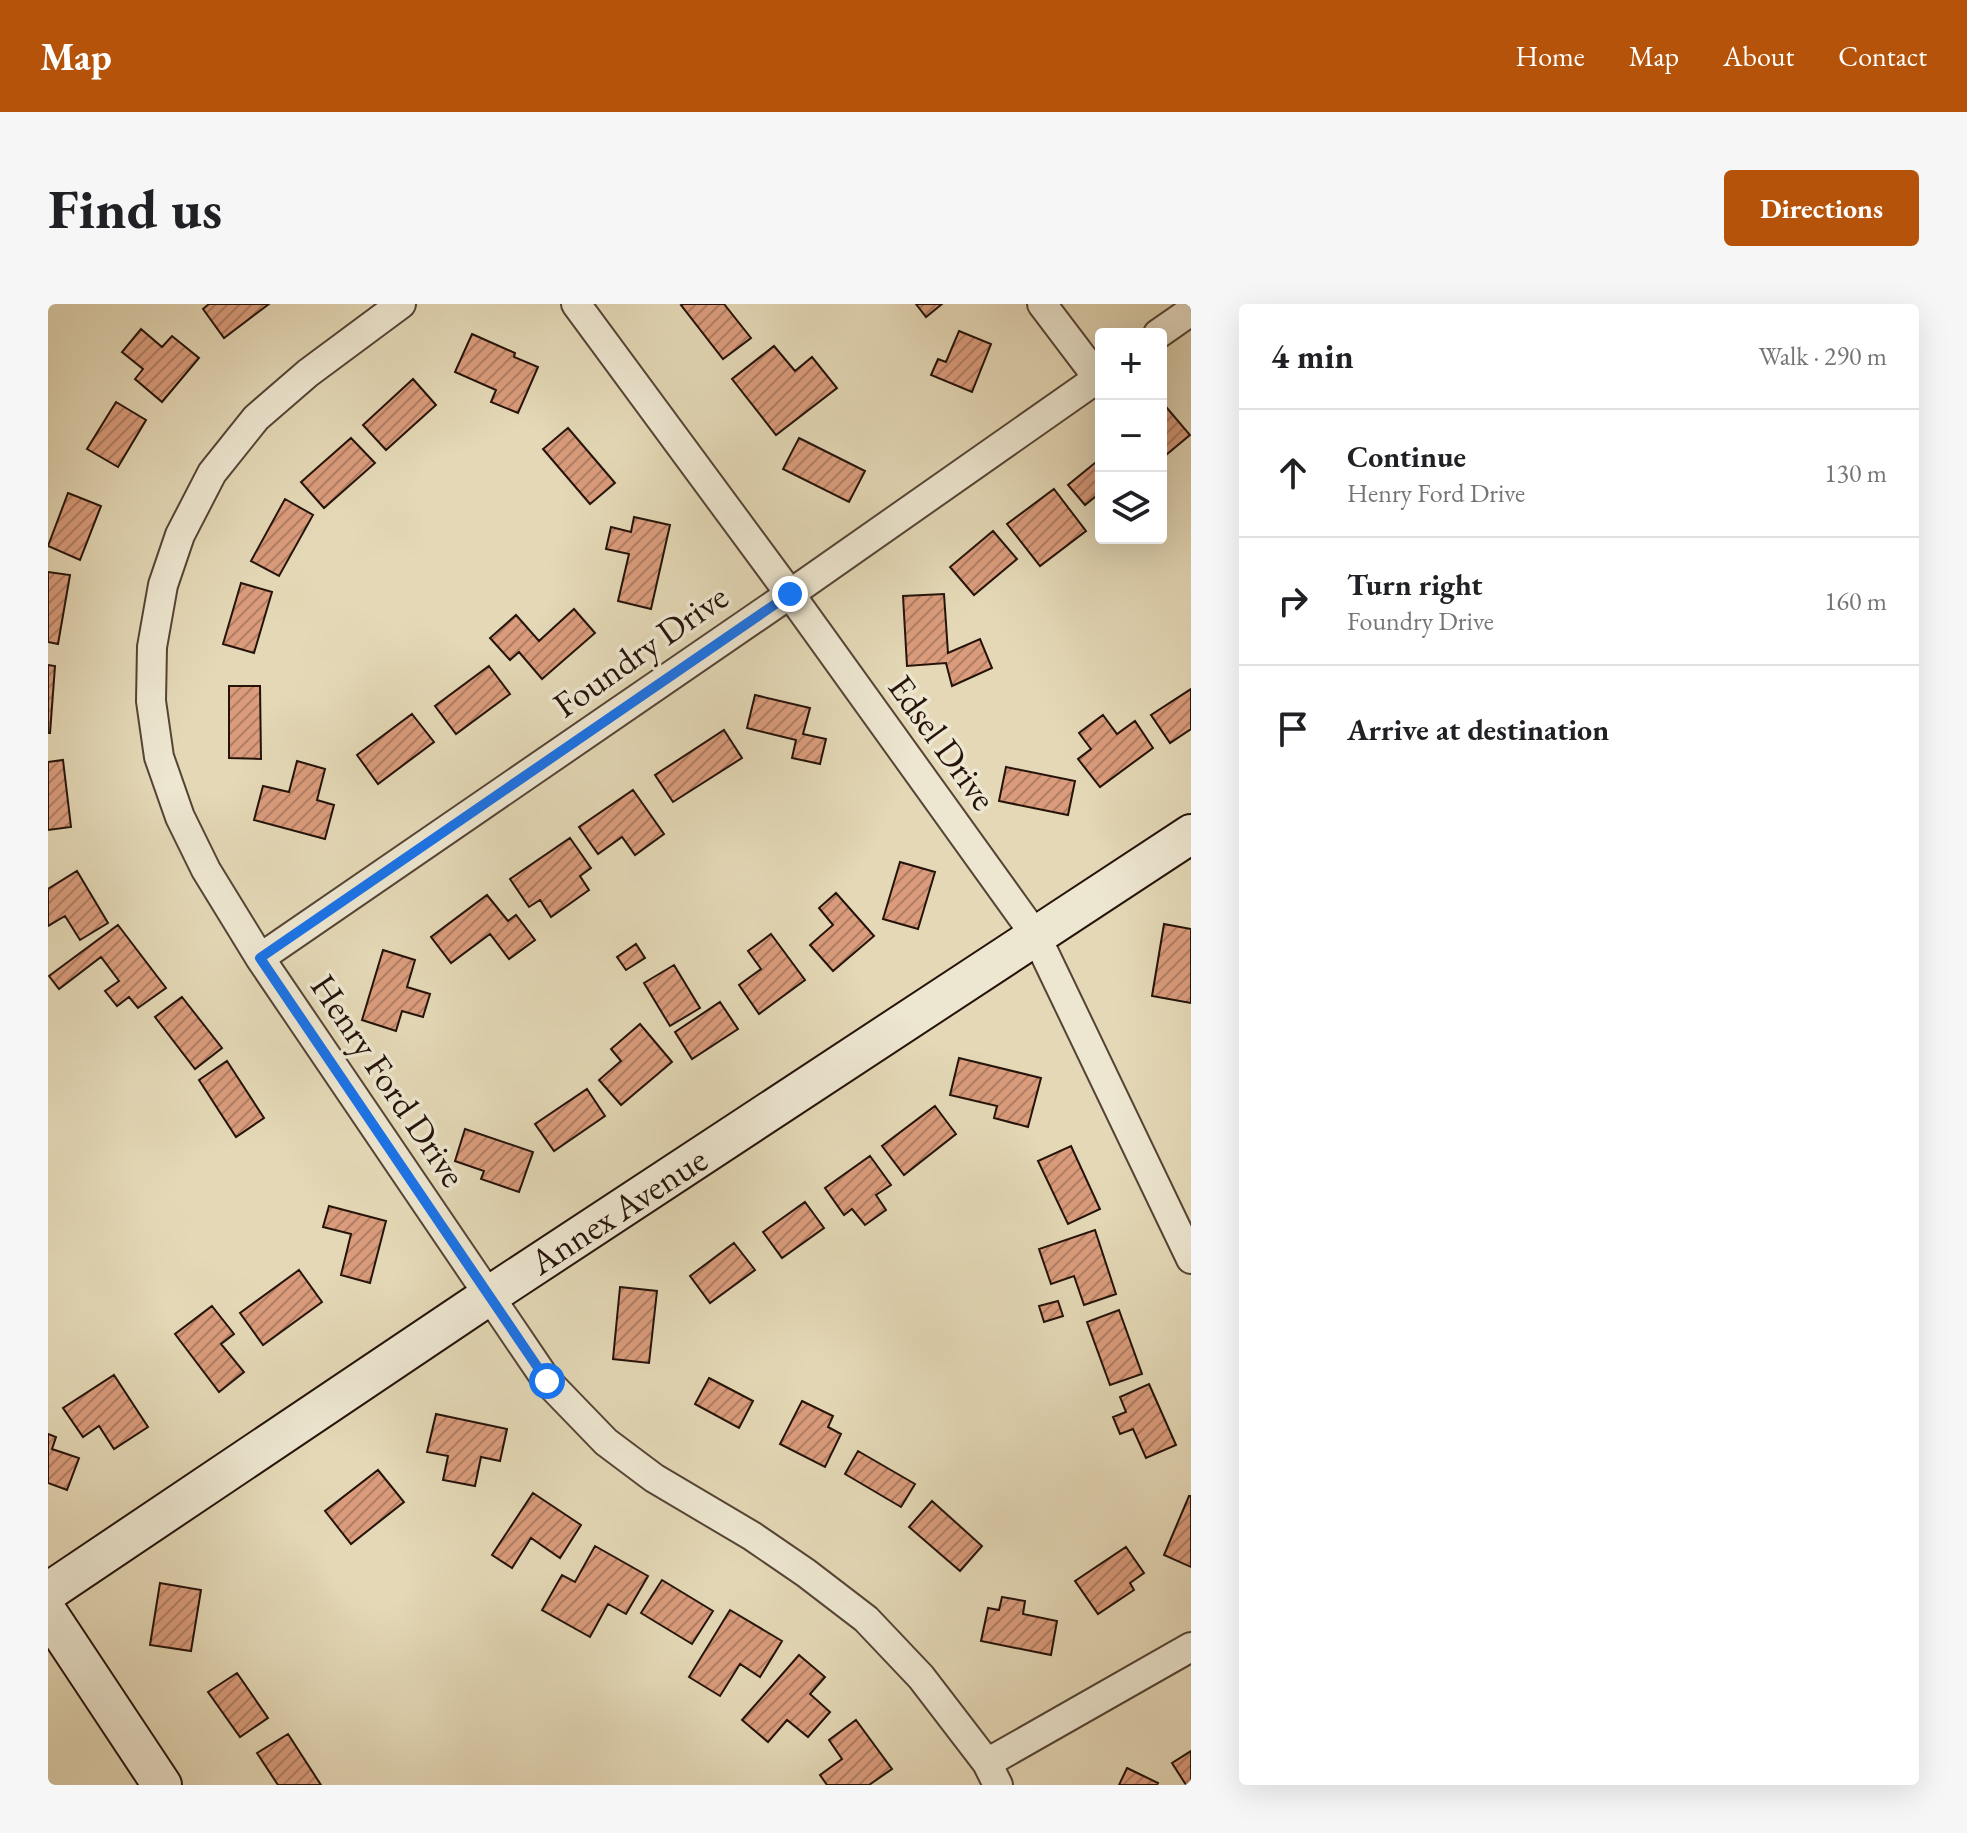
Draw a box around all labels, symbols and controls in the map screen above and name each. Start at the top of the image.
text: Map [40,32,112,81]
text: Home [1515,38,1585,74]
text: Map [1629,38,1679,74]
text: About [1723,38,1794,74]
text: Contact [1838,38,1927,74]
button: Directions [1724,170,1919,246]
text: Find us [48,172,222,245]
map controls [1095,328,1167,544]
button: + [1095,328,1167,400]
text: 4 min [1271,334,1354,378]
text: Walk · 290 m [1759,339,1887,373]
button: − [1095,400,1167,472]
text: Continue [1347,437,1466,476]
icon: ahead [1271,451,1315,495]
text: 130 m [1824,456,1887,490]
button: layers [1095,472,1167,544]
text: Henry Ford Drive [1347,476,1525,510]
text: Turn right [1347,565,1483,604]
street label: Foundry Drive [544,573,737,728]
route end [772,576,808,612]
icon: right [1271,579,1315,623]
text: 160 m [1824,584,1887,618]
text: Foundry Drive [1347,604,1494,638]
street label: Edsel Drive [878,665,1007,819]
icon: arrive [1271,707,1315,751]
text: Arrive at destination [1347,710,1609,749]
street label: Henry Ford Drive [300,965,477,1196]
street label: Annex Avenue [520,1136,716,1286]
route start [529,1363,565,1399]

